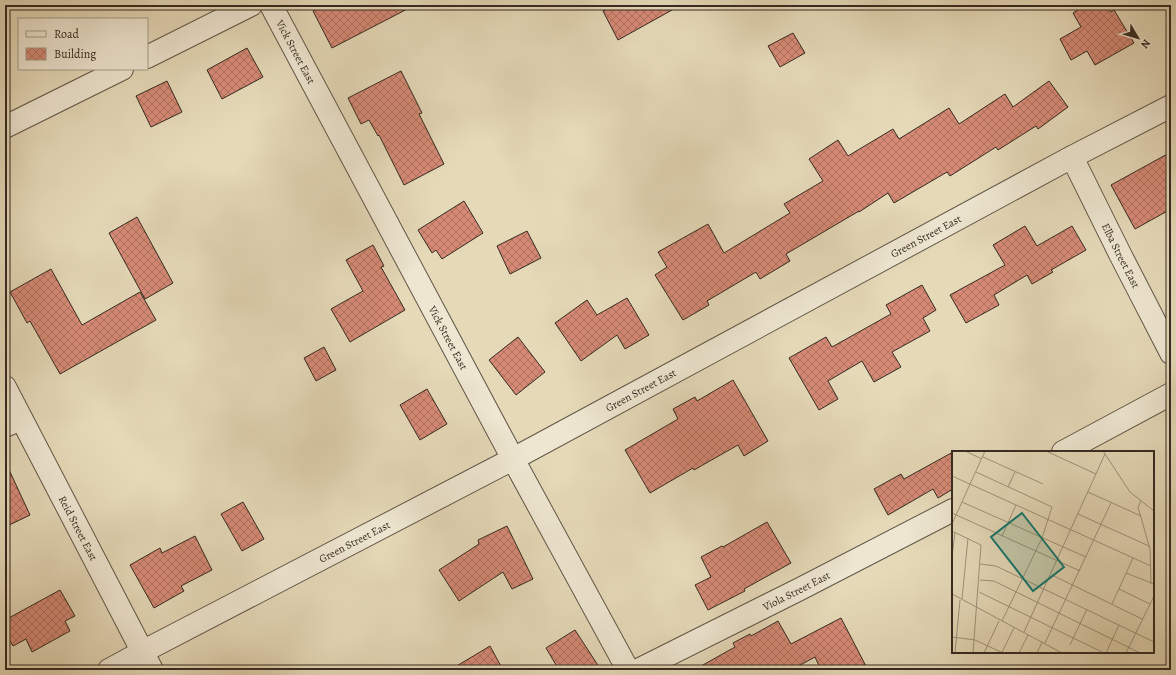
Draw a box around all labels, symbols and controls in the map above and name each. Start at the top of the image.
street label: Vick Street East [272,16,319,87]
legend [18,18,148,70]
north arrow [1118,18,1158,58]
text: Road [54,26,80,42]
text: N [1137,36,1154,52]
text: Building [54,46,96,62]
street label: Green Street East [888,211,964,261]
street label: Elba Street East [1098,220,1144,291]
street label: Vick Street East [425,302,472,373]
street label: Green Street East [603,365,679,415]
inset map [952,451,1154,653]
street label: Reid Street East [55,493,102,564]
street label: Green Street East [316,517,393,566]
street label: Viola Street East [759,567,833,614]

